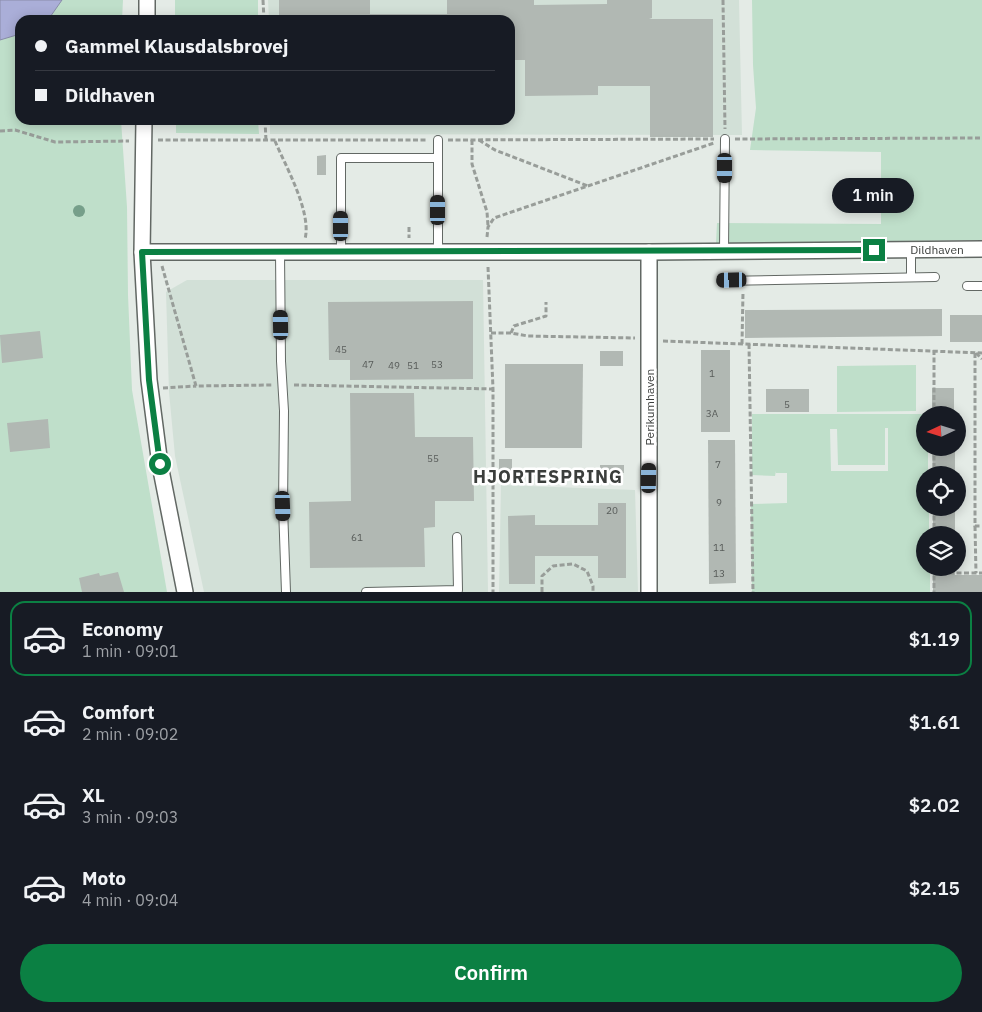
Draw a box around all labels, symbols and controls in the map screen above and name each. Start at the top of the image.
text: Gammel Klausdalsbrovej [65,34,288,58]
text: Dildhaven [65,83,155,107]
car [717,153,732,183]
callout: 1 min [833,178,915,212]
text: 1 min [852,185,894,205]
car [430,195,445,225]
car [333,211,348,241]
route end [863,239,885,261]
street label: Dildhaven [910,242,964,257]
car [716,272,747,288]
car [273,310,288,340]
house number: 45 [335,343,347,356]
house number: 47 [362,358,374,371]
house number: 53 [431,358,443,371]
house number: 49 [388,359,400,372]
house number: 51 [407,359,419,372]
house number: 1 [709,367,715,380]
street label: Perikumhaven [642,369,657,445]
house number: 5 [784,398,790,411]
north arrow [916,406,966,456]
map controls [916,406,966,576]
house number: 3A [706,407,719,420]
house number: 55 [427,452,439,465]
route start [149,453,171,475]
house number: 7 [715,458,721,471]
car [641,463,656,493]
district label: HJORTESPRING [473,465,623,488]
button: locate [916,466,966,516]
car [274,491,291,521]
house number: 9 [716,496,722,509]
house number: 20 [606,504,618,517]
button: layers [916,526,966,576]
house number: 61 [351,531,363,544]
house number: 11 [713,541,725,554]
house number: 13 [713,567,725,580]
icon: car [22,616,67,661]
text: Economy [82,617,163,641]
text: $1.19 [909,627,960,651]
text: 1 min · 09:01 [82,641,178,661]
icon: car [22,699,67,744]
text: Comfort [82,700,155,724]
text: $1.61 [909,710,960,734]
text: 2 min · 09:02 [82,724,178,744]
icon: car [22,782,67,827]
text: XL [82,783,105,807]
text: $2.02 [909,793,960,817]
text: 3 min · 09:03 [82,807,178,827]
icon: car [22,865,67,910]
text: Moto [82,866,126,890]
text: $2.15 [909,876,960,900]
text: 4 min · 09:04 [82,890,178,910]
button: Confirm [20,944,962,1002]

